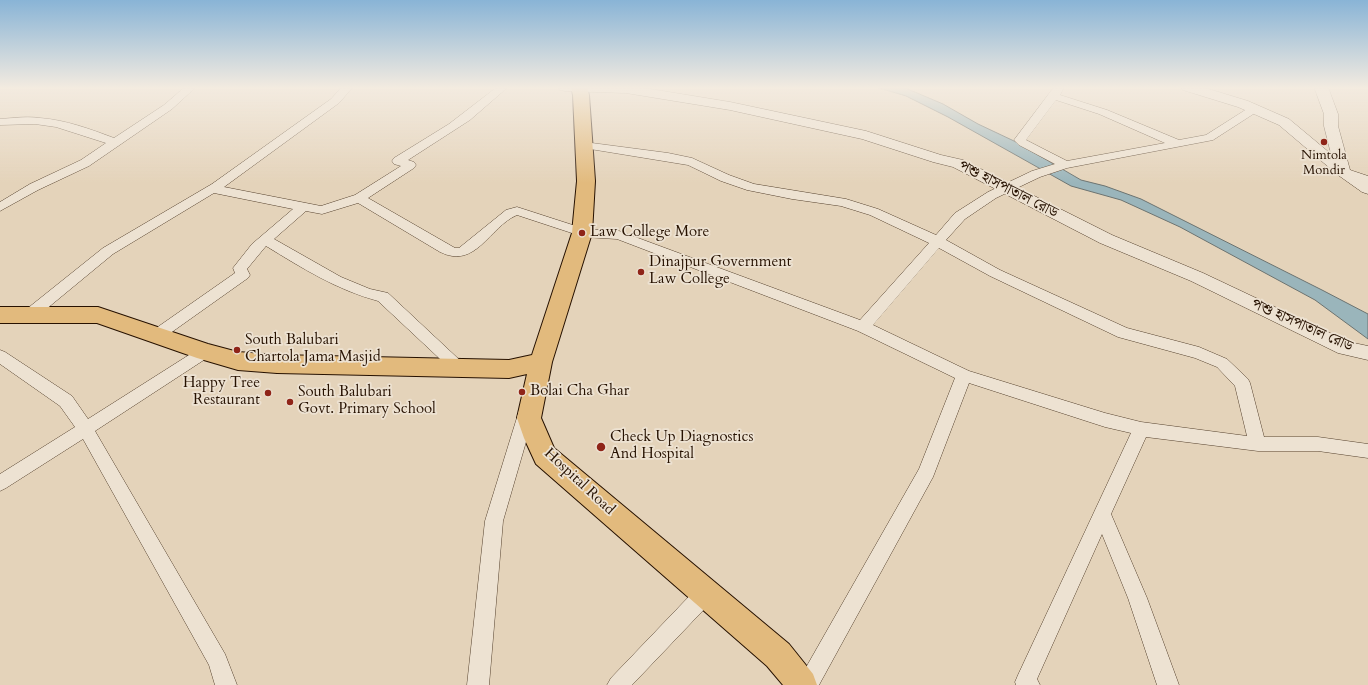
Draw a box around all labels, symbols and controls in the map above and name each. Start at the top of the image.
marker: Nimtola Mondir [1319,137,1329,147]
place label: Nimtola Mondir [1301,148,1347,179]
street label: পশু হাসপাতাল রোড [955,157,1061,223]
place label: Law College More [590,224,709,242]
marker: Law College More [577,228,587,238]
place label: Dinajpur Government Law College [649,254,791,289]
marker: Dinajpur Government Law College [636,267,646,277]
street label: পশু হাসপাতাল রোড [1249,296,1355,356]
place label: South Balubari Chartola Jama Masjid [245,332,381,367]
marker: South Balubari Chartola Jama Masjid [232,345,242,355]
place label: Happy Tree Restaurant [183,375,260,410]
place label: Bolai Cha Ghar [530,383,629,401]
place label: South Balubari Govt. Primary School [298,384,436,419]
marker: Bolai Cha Ghar [517,387,527,397]
marker: Happy Tree Restaurant [263,388,273,398]
marker: South Balubari Govt. Primary School [285,397,295,407]
place label: Check Up Diagnostics And Hospital [610,429,753,464]
marker: Check Up Diagnostics And Hospital [595,441,607,453]
street label: Hospital Road [540,445,618,519]

